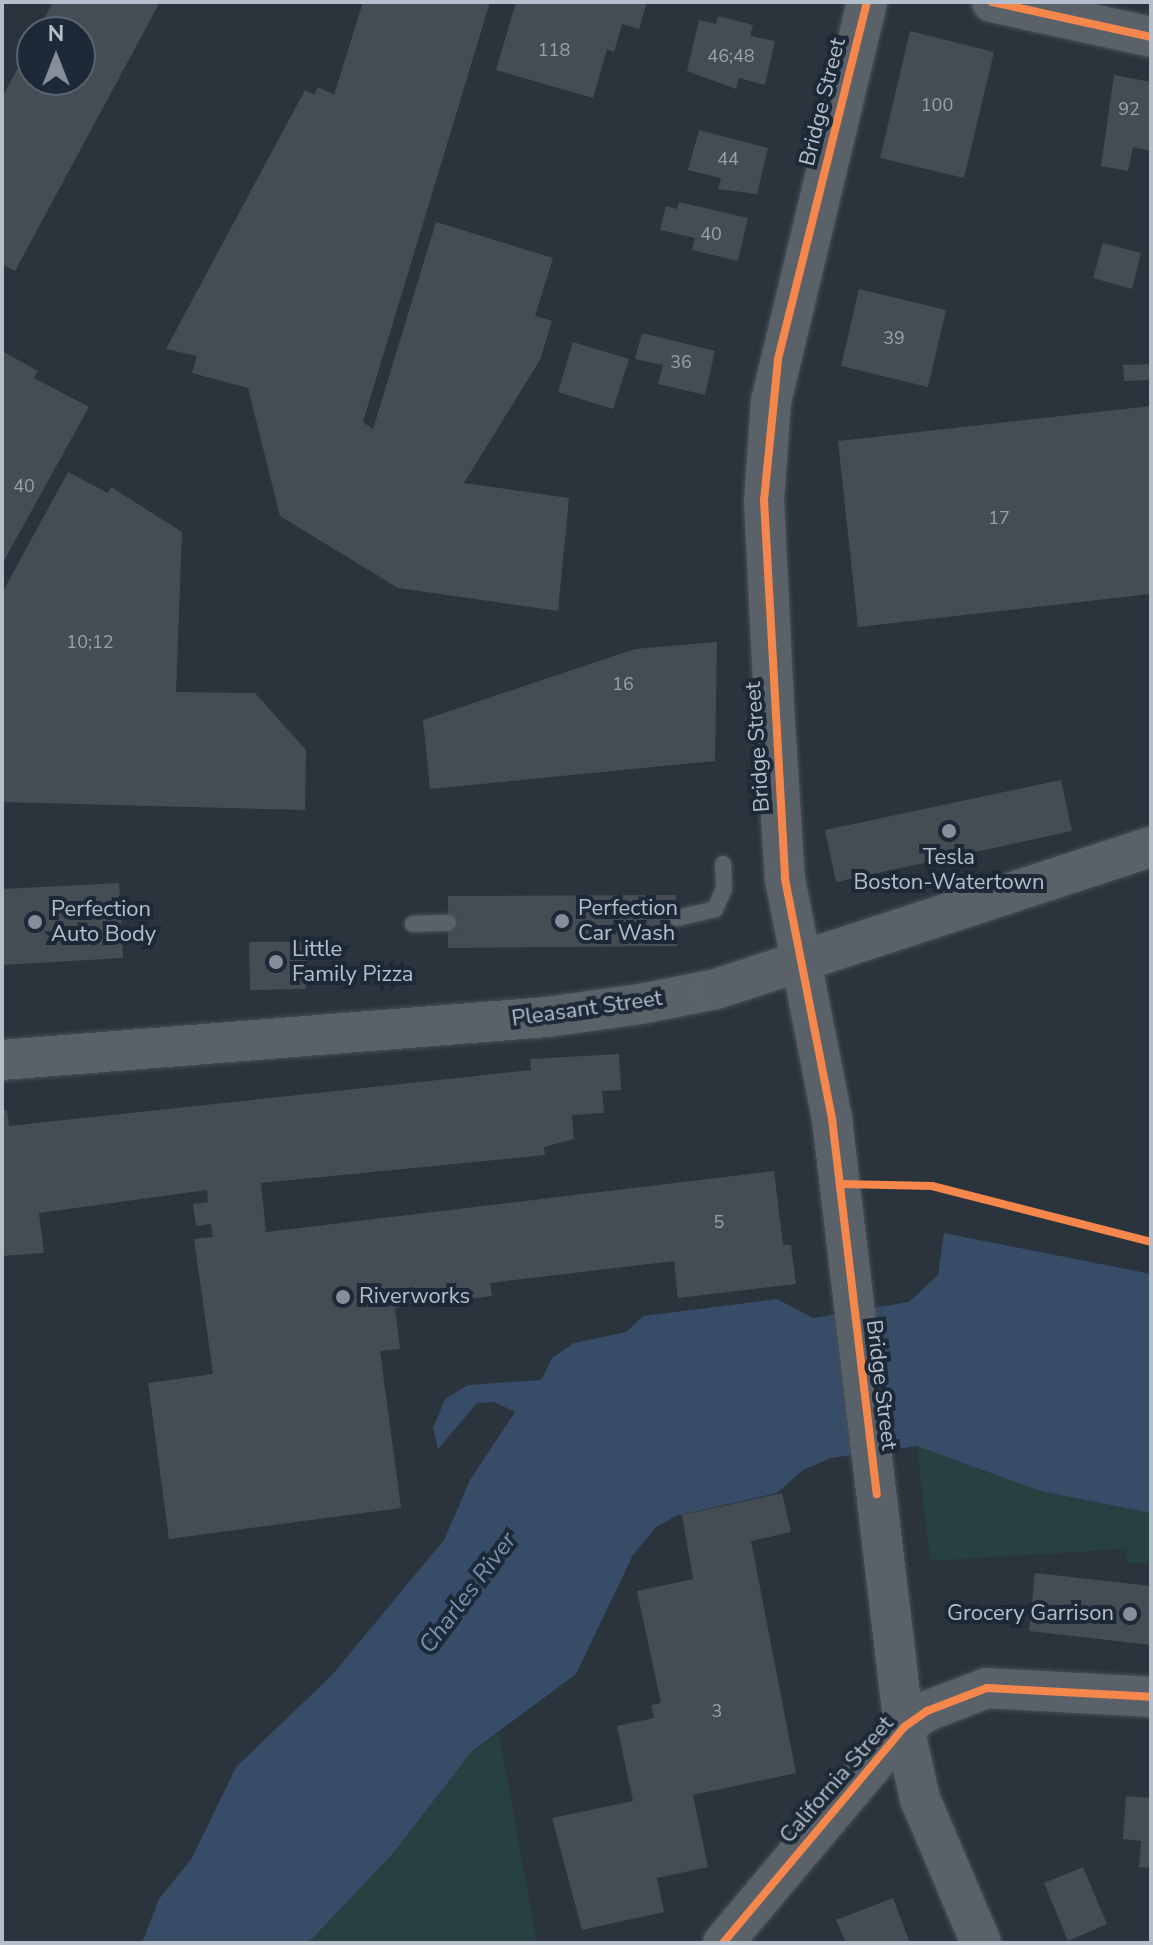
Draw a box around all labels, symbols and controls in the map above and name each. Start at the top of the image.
north arrow [16,16,96,96]
text: N [48,19,64,49]
street label: Bridge Street [794,35,852,169]
house number: 118 [538,39,570,61]
house number: 46;48 [707,45,755,67]
house number: 100 [921,94,953,116]
house number: 92 [1118,98,1140,120]
house number: 44 [717,148,739,170]
house number: 40 [700,223,722,245]
house number: 39 [883,327,905,349]
house number: 36 [670,351,692,373]
house number: 40 [13,475,35,497]
house number: 17 [988,507,1010,529]
house number: 10;12 [66,631,114,653]
house number: 16 [612,673,634,695]
street label: Bridge Street [740,681,776,813]
marker: Tesla Boston-Watertown [940,822,958,840]
place label: Tesla Boston-Watertown [853,844,1045,896]
place label: Perfection Car Wash [578,895,678,946]
place label: Perfection Auto Body [51,896,156,948]
marker: Perfection Car Wash [553,912,571,930]
marker: Perfection Auto Body [26,913,44,931]
place label: Little Family Pizza [292,936,413,988]
marker: Little Family Pizza [267,953,285,971]
street label: Pleasant Street [510,985,664,1033]
house number: 5 [714,1211,724,1233]
place label: Riverworks [359,1284,470,1310]
marker: Riverworks [334,1288,352,1306]
street label: Bridge Street [860,1318,902,1452]
water label: Charles River [413,1527,523,1659]
place label: Grocery Garrison [947,1601,1114,1627]
marker: Grocery Garrison [1121,1605,1139,1623]
house number: 3 [712,1700,722,1722]
street label: California Street [775,1711,899,1849]

